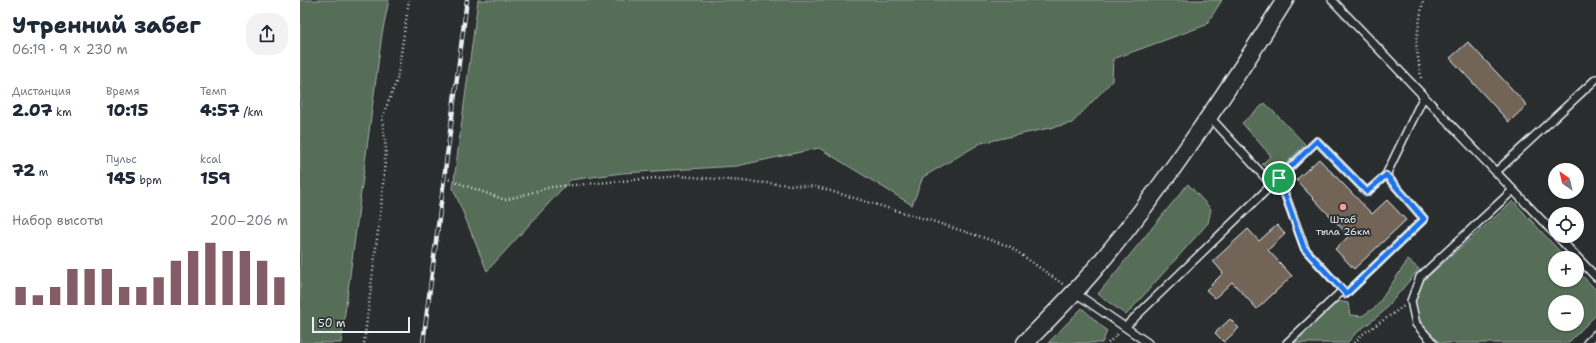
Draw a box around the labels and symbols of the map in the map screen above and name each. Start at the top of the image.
pin [1262,161,1296,195]
north arrow [1548,163,1584,199]
marker: Штаб тыла 26км [1338,202,1348,212]
place label: Штаб тыла 26км [1316,213,1370,238]
scale bar [312,315,410,334]

